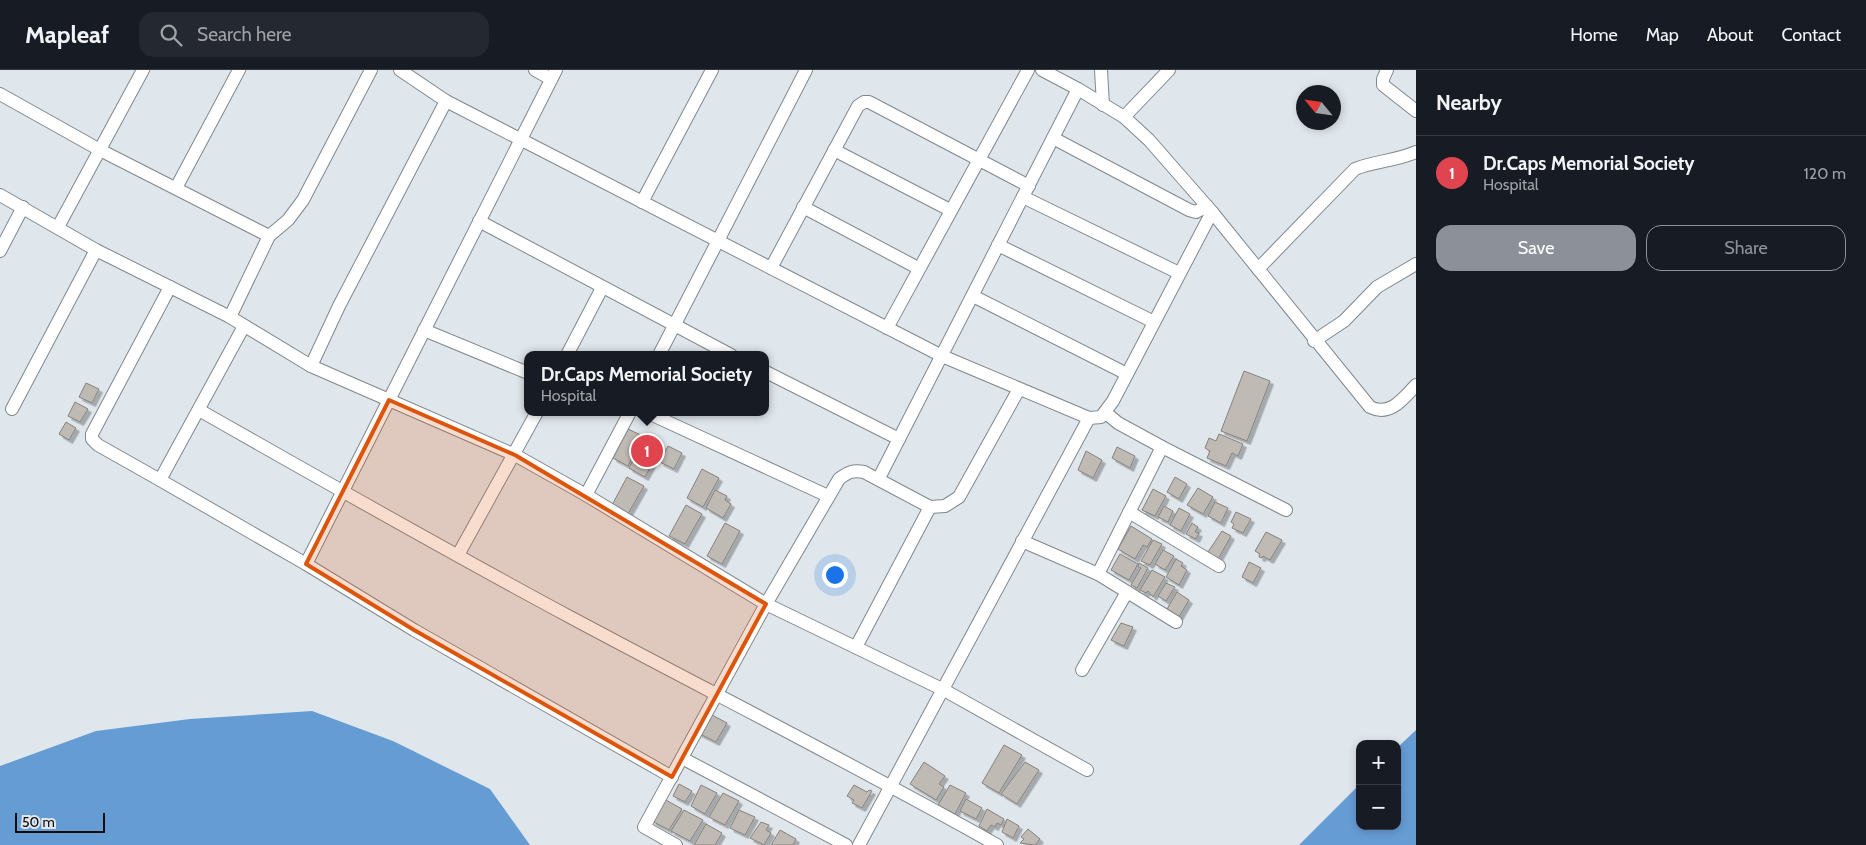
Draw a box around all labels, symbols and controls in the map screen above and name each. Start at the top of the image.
search box [139,12,489,57]
text: Mapleaf [25,20,109,49]
icon: search [157,21,185,49]
text: Search here [197,23,291,46]
text: Home [1570,24,1618,46]
text: Map [1646,24,1679,46]
text: About [1707,24,1753,46]
text: Contact [1781,24,1841,46]
north arrow [1296,85,1341,130]
text: Nearby [1436,90,1502,115]
text: Dr.Caps Memorial Society [1483,152,1695,175]
text: 1 [1449,164,1455,183]
text: 120 m [1804,164,1846,183]
text: Hospital [1483,175,1539,194]
button: Save [1436,225,1636,271]
button: Share [1646,225,1846,271]
popup [524,351,769,416]
text: Dr.Caps Memorial Society [541,363,752,386]
text: Hospital [541,386,596,405]
pin: 1 [631,432,663,470]
your location [822,562,848,588]
map controls [1356,740,1401,830]
button: + [1356,740,1401,785]
button: − [1356,785,1401,830]
scale bar [15,810,105,833]
text: 50 m [22,813,55,831]

